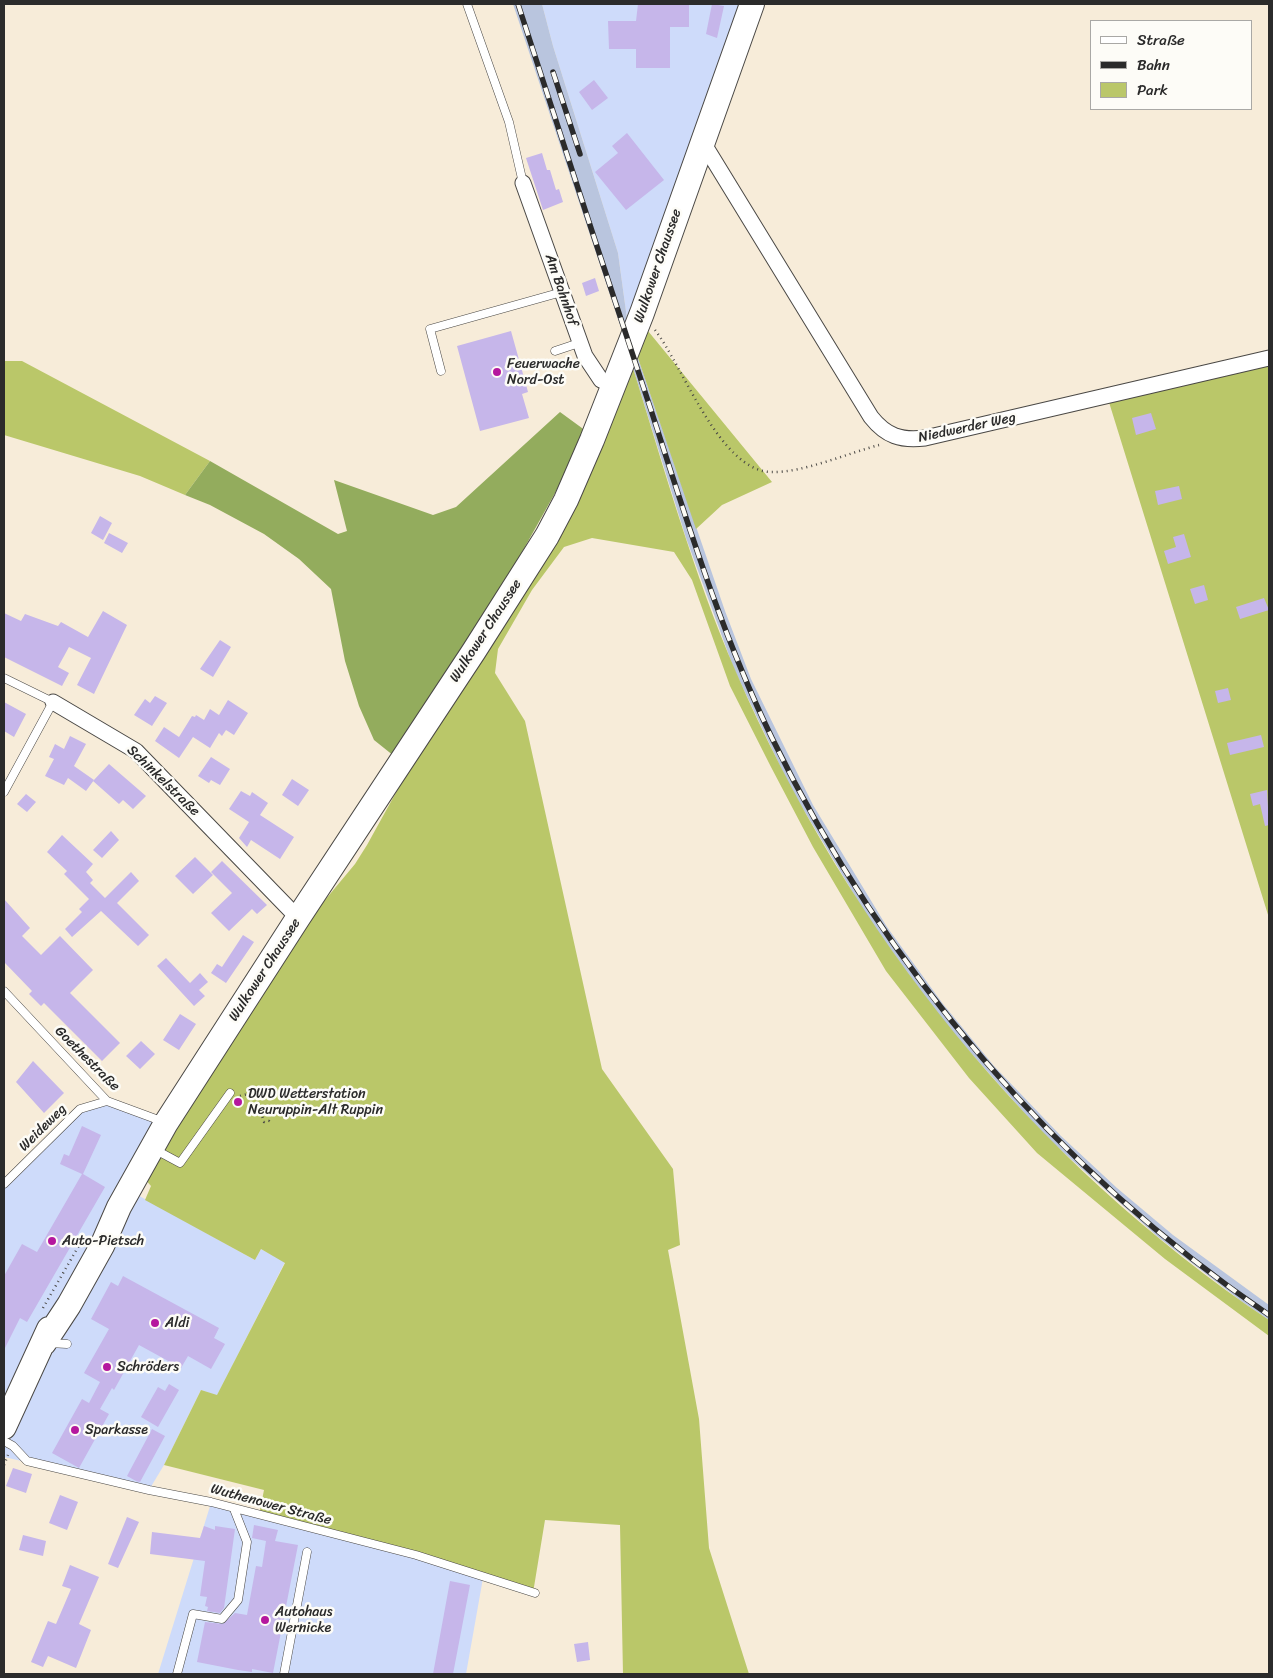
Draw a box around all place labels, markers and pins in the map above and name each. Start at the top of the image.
place label: Feuerwache Nord-Ost [507,356,580,388]
marker: Feuerwache Nord-Ost [491,366,503,378]
place label: DWD Wetterstation Neuruppin-Alt Ruppin [248,1086,383,1118]
marker: DWD Wetterstation Neuruppin-Alt Ruppin [232,1096,244,1108]
place label: Auto-Pietsch [62,1233,144,1249]
marker: Auto-Pietsch [46,1235,58,1247]
place label: Aldi [165,1315,189,1331]
marker: Aldi [149,1317,161,1329]
place label: Schröders [117,1359,179,1375]
marker: Schröders [101,1361,113,1373]
place label: Sparkasse [85,1422,148,1438]
marker: Sparkasse [69,1424,81,1436]
place label: Autohaus Wernicke [275,1604,333,1636]
marker: Autohaus Wernicke [259,1614,271,1626]

